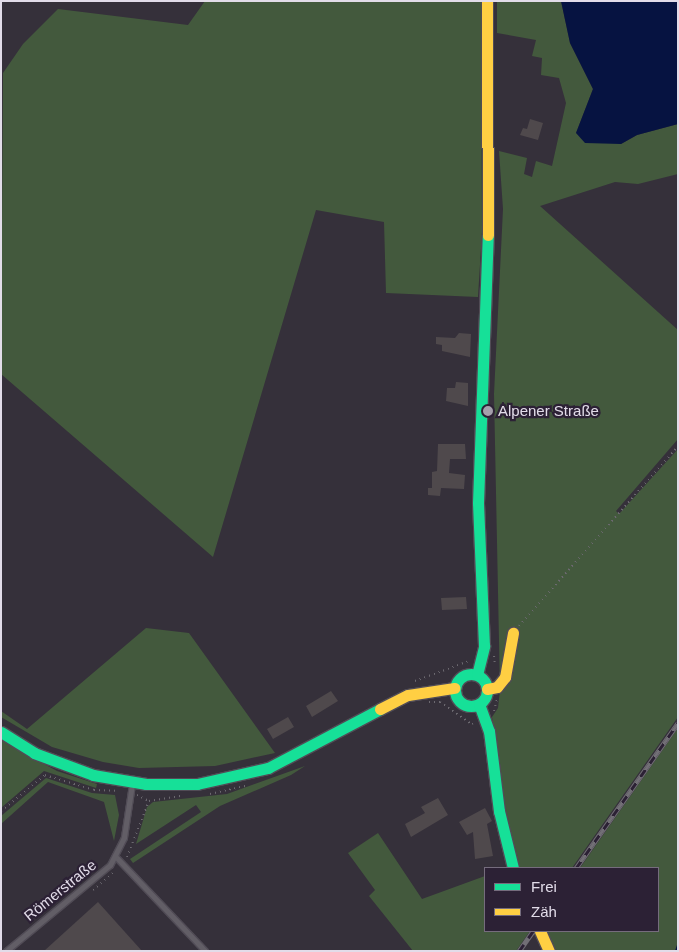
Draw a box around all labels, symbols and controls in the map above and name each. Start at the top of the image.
place label: Alpener Straße [498,402,599,420]
marker: Alpener Straße [482,405,494,417]
street label: Römerstraße [20,855,100,925]
legend [484,867,659,932]
text: Frei [531,878,557,895]
text: Zäh [531,903,557,920]

